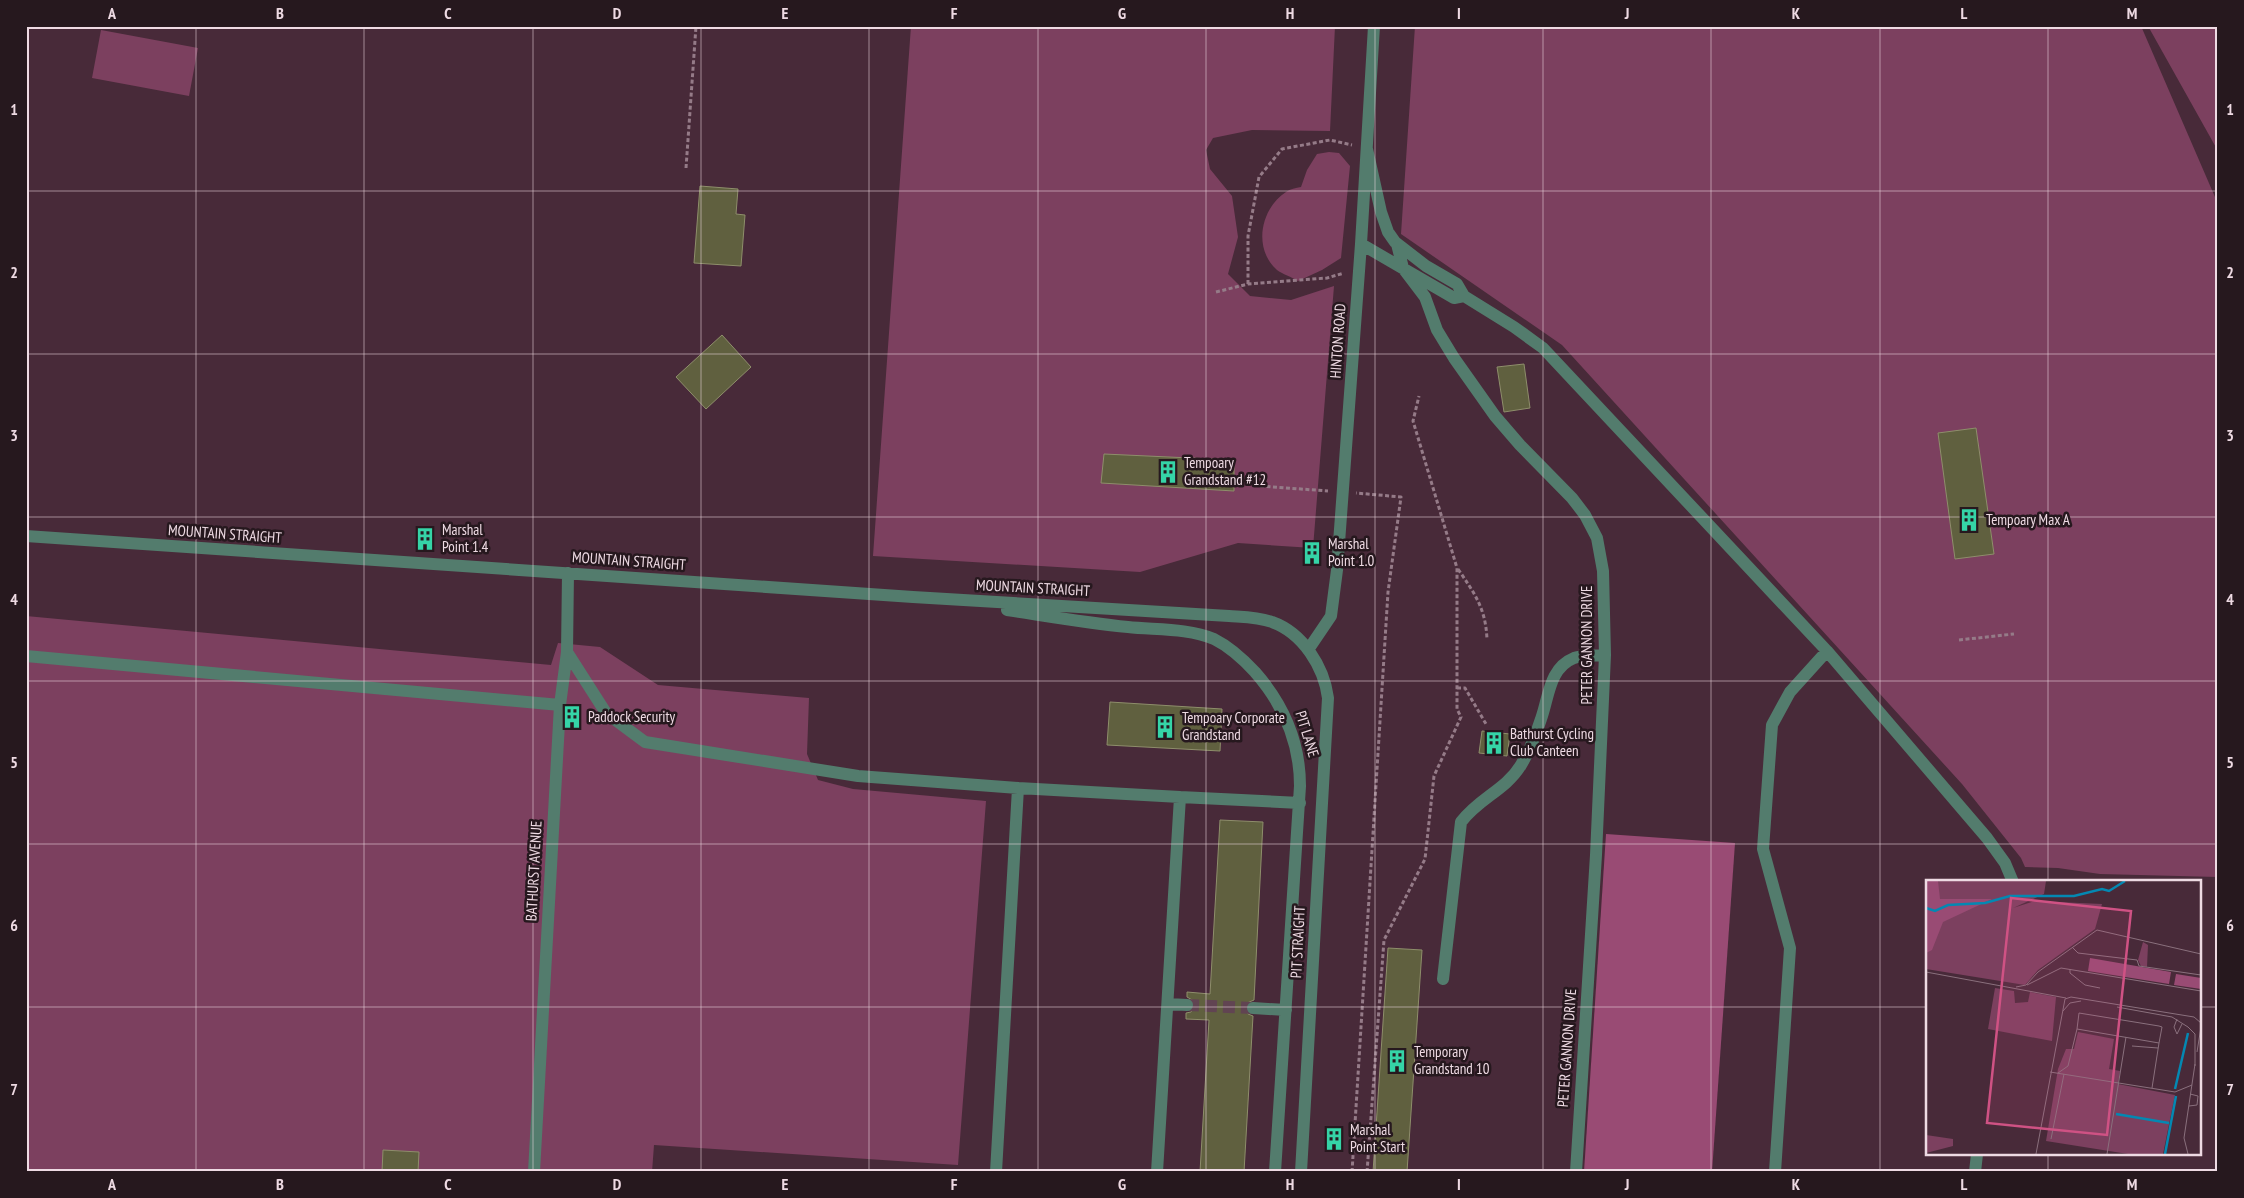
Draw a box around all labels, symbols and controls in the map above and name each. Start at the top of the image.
text: A [107,3,117,23]
text: B [276,3,284,23]
text: C [444,3,452,23]
text: D [613,3,622,23]
text: E [782,3,789,23]
text: F [951,3,958,23]
text: G [1118,3,1126,23]
text: H [1286,3,1294,23]
text: I [1457,3,1461,23]
text: J [1624,3,1629,23]
text: K [1792,3,1801,23]
text: L [1961,3,1968,23]
text: M [2127,3,2137,23]
text: 1 [10,99,18,119]
text: 1 [2226,99,2234,119]
text: 2 [10,262,18,282]
text: 2 [2226,262,2234,282]
street label: HINTON ROAD [1325,303,1350,379]
text: 3 [10,425,18,445]
text: 3 [2226,425,2234,445]
place label: Tempoary Grandstand #12 [1184,453,1266,489]
building icon: Tempoary Grandstand #12 [1155,459,1181,485]
building icon: Tempoary Max A [1956,507,1982,533]
place label: Tempoary Max A [1986,510,2071,529]
street label: MOUNTAIN STRAIGHT [167,520,283,547]
place label: Marshal Point 1.4 [442,520,488,556]
building icon: Marshal Point 1.4 [412,526,438,552]
place label: Marshal Point 1.0 [1328,534,1374,570]
building icon: Marshal Point 1.0 [1299,540,1325,566]
street label: MOUNTAIN STRAIGHT [571,547,687,574]
street label: MOUNTAIN STRAIGHT [976,575,1091,600]
street label: PETER GANNON DRIVE [1577,586,1596,704]
text: 4 [10,589,18,609]
text: 4 [2226,589,2234,609]
building icon: Paddock Security [559,704,585,730]
place label: Paddock Security [588,707,676,726]
place label: Tempoary Corporate Grandstand [1182,708,1285,744]
street label: PIT LANE [1291,708,1324,759]
building icon: Tempoary Corporate Grandstand [1152,714,1178,740]
place label: Bathurst Cycling Club Canteen [1510,724,1594,760]
building icon: Bathurst Cycling Club Canteen [1481,730,1507,756]
text: 5 [10,752,18,772]
text: 5 [2226,752,2234,772]
street label: BATHURST AVENUE [521,820,546,922]
inset map [1926,880,2202,1156]
street label: PIT STRAIGHT [1286,905,1309,979]
text: 6 [10,915,18,935]
text: 6 [2226,915,2234,935]
street label: PETER GANNON DRIVE [1553,988,1580,1108]
place label: Temporary Grandstand 10 [1414,1042,1490,1078]
building icon: Temporary Grandstand 10 [1384,1048,1410,1074]
text: 7 [10,1079,18,1099]
text: 7 [2226,1079,2234,1099]
place label: Marshal Point Start [1350,1120,1405,1156]
building icon: Marshal Point Start [1321,1126,1347,1152]
text: A [107,1174,117,1194]
text: B [276,1174,284,1194]
text: C [444,1174,452,1194]
text: D [613,1174,622,1194]
text: E [782,1174,789,1194]
text: F [951,1174,958,1194]
text: G [1118,1174,1126,1194]
text: H [1286,1174,1294,1194]
text: I [1457,1174,1461,1194]
text: J [1624,1174,1629,1194]
text: K [1792,1174,1801,1194]
text: L [1961,1174,1968,1194]
text: M [2127,1174,2137,1194]

